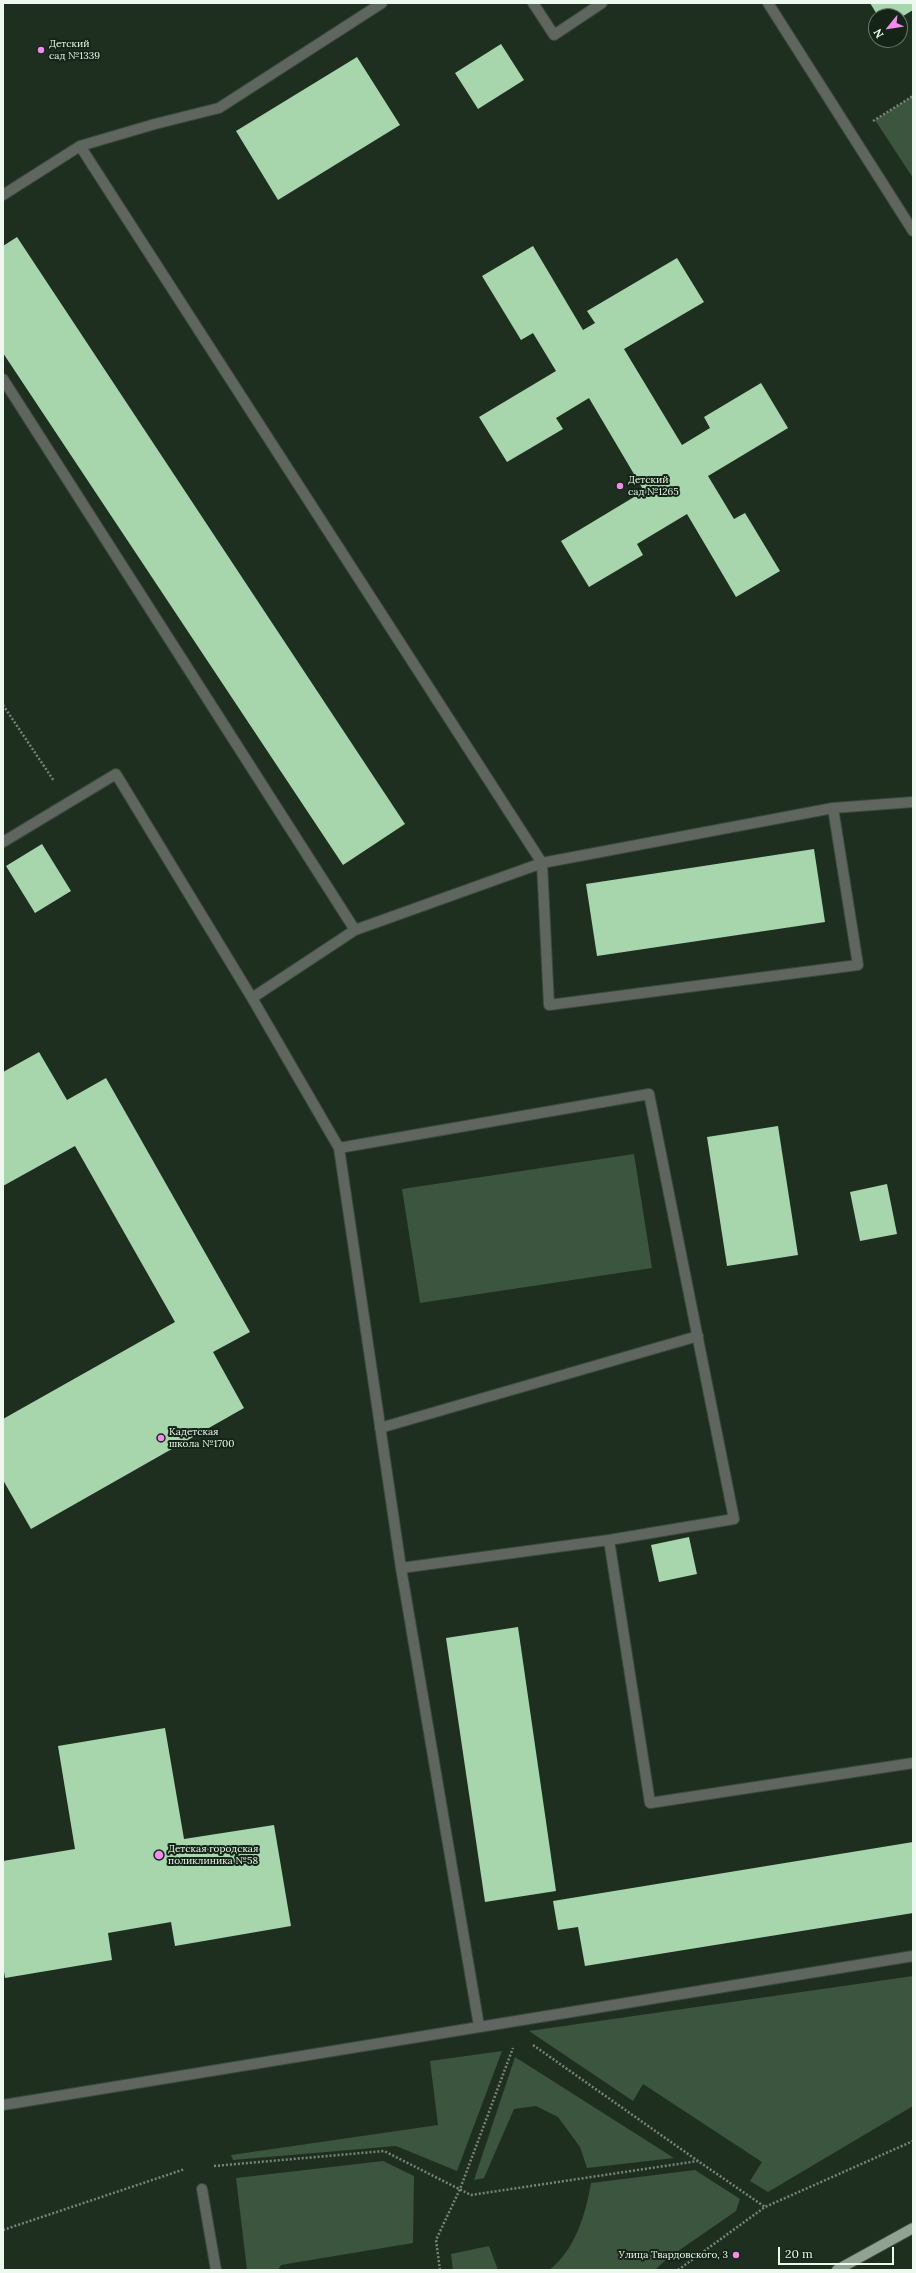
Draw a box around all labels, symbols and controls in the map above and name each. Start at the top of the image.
north arrow [868,8,908,48]
text: N [870,26,887,41]
place label: Детский сад №1339 [49,38,100,62]
marker: Детский сад №1339 [36,45,46,55]
place label: Детский сад №1265 [628,474,679,498]
marker: Детский сад №1265 [615,481,625,491]
place label: Кадетская школа №1700 [169,1426,234,1450]
marker: Кадетская школа №1700 [156,1433,166,1443]
place label: Детская городская поликлиника №58 [168,1843,258,1866]
marker: Детская городская поликлиника №58 [153,1849,165,1861]
scale bar [780,2239,896,2265]
text: 20 m [785,2246,813,2261]
place label: Улица Твардовского, 3 [619,2249,728,2261]
marker: Улица Твардовского, 3 [731,2250,741,2260]

